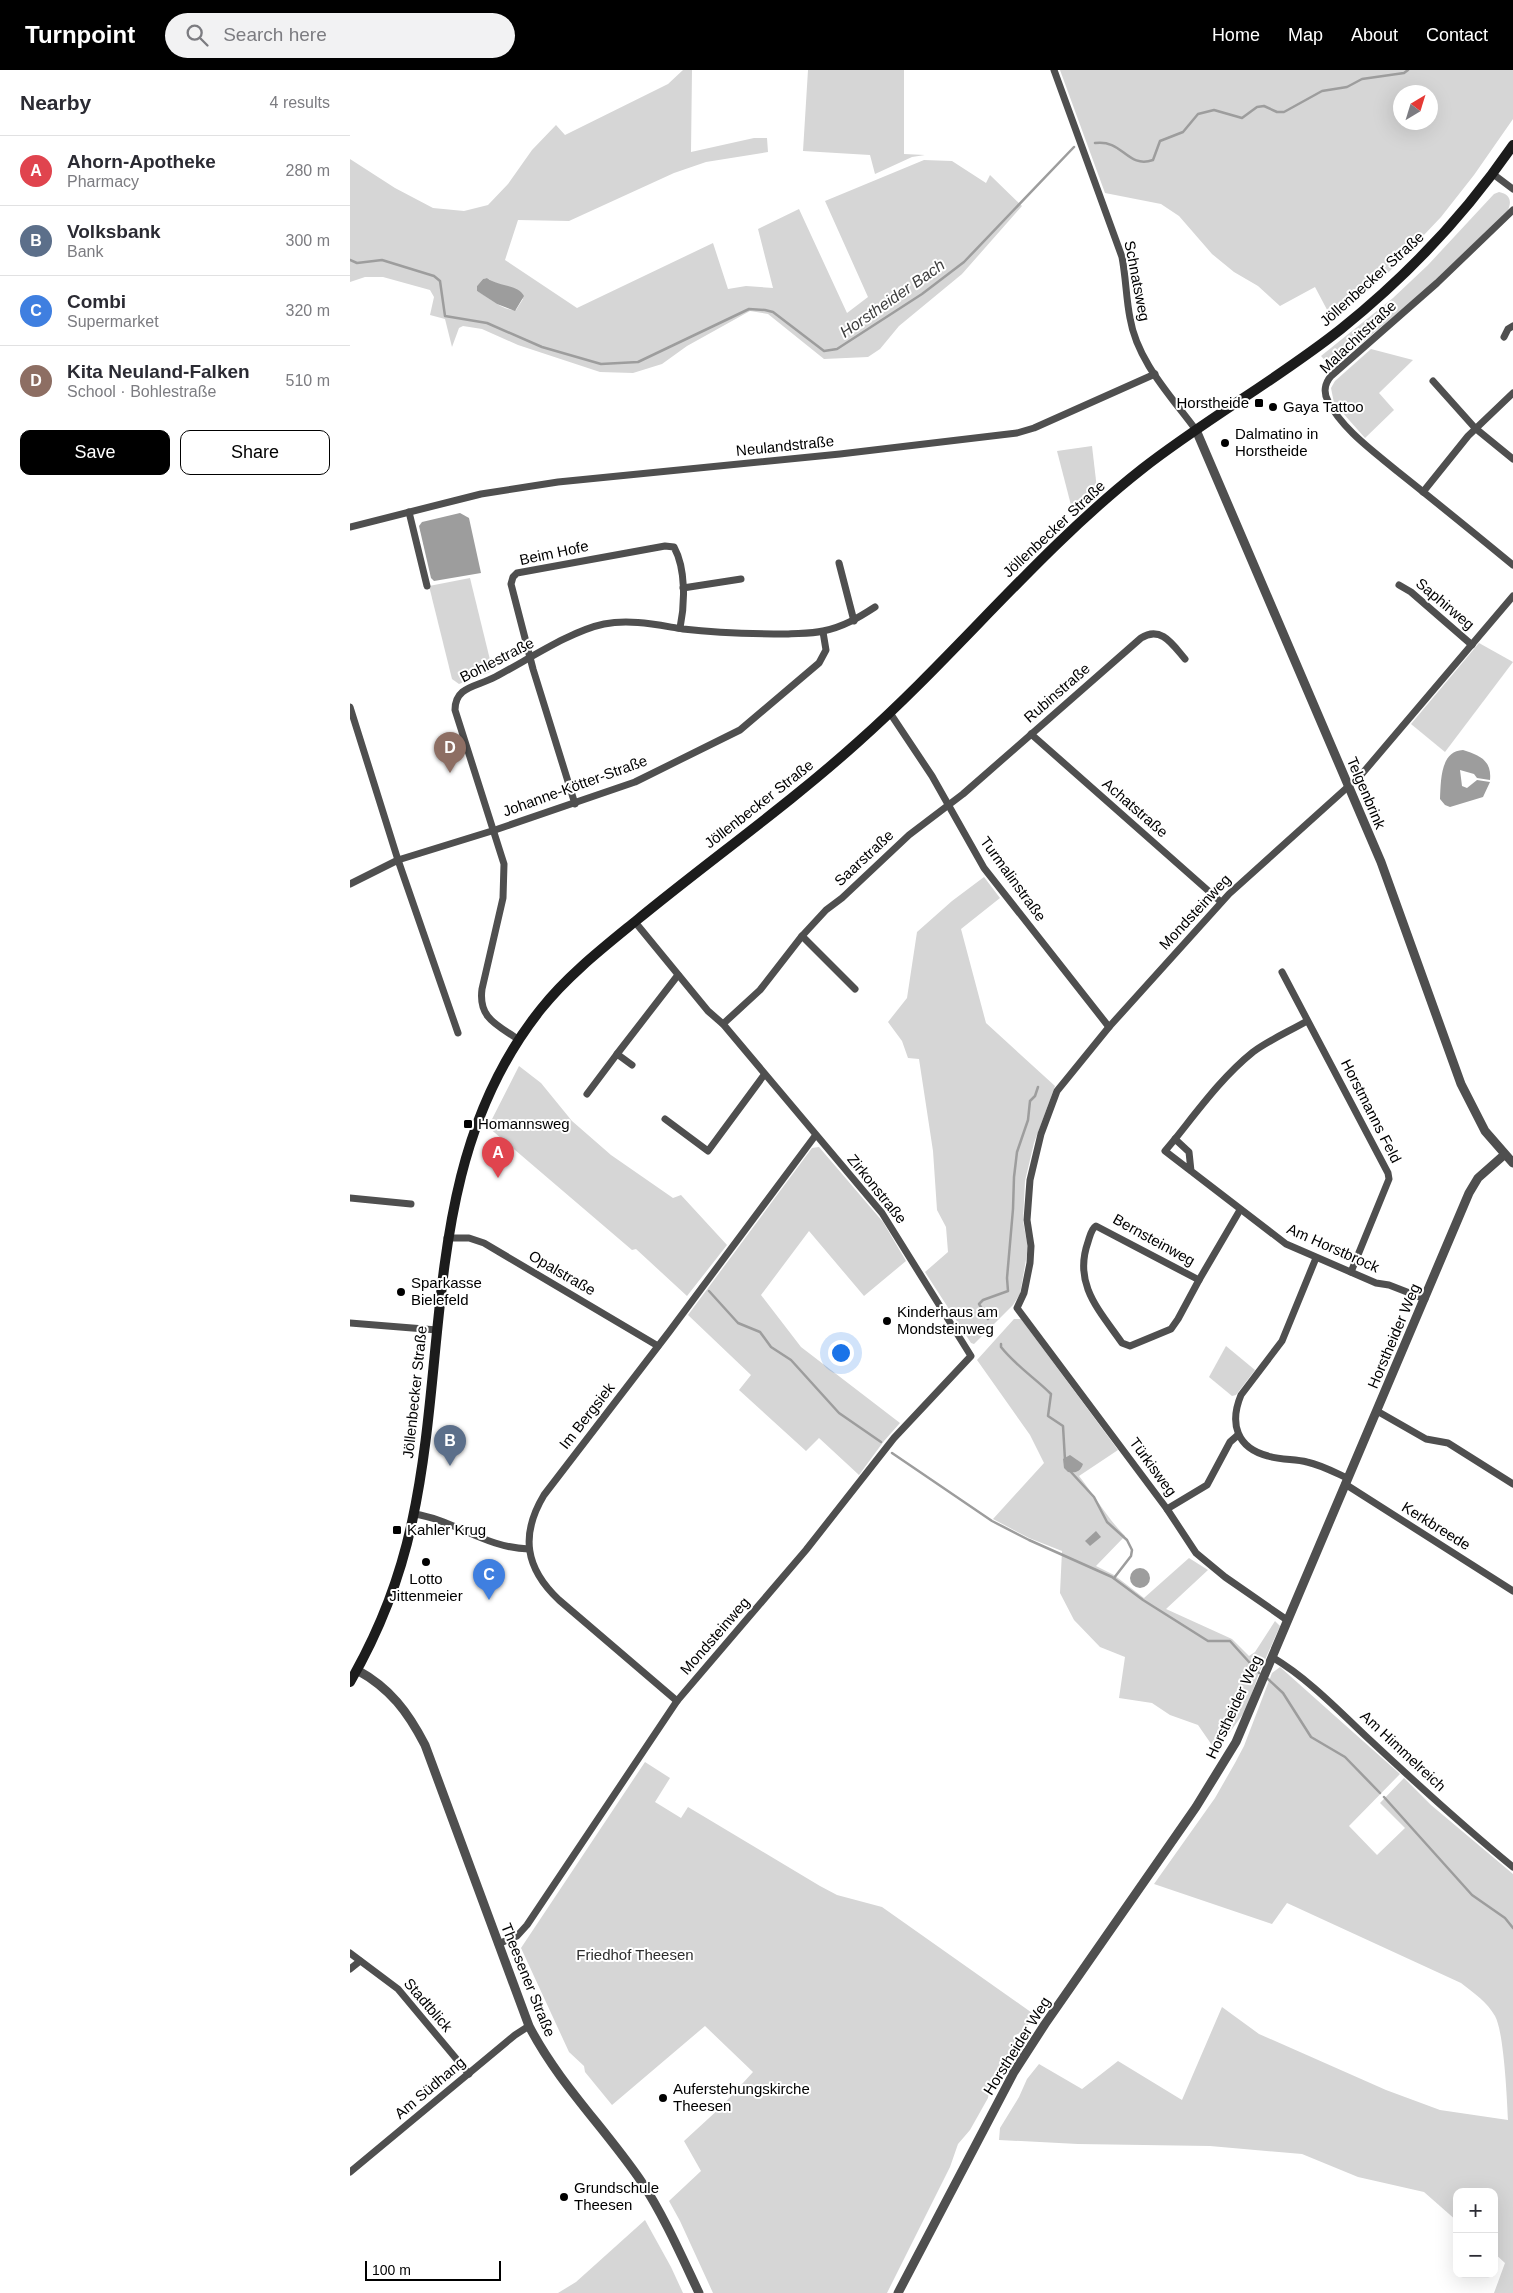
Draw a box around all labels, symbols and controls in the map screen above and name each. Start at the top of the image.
search box [165,13,515,58]
text: Turnpoint [25,21,135,48]
icon: search [183,21,211,49]
text: Search here [223,24,327,45]
text: Home [1212,25,1260,45]
text: Map [1288,25,1323,45]
text: About [1351,25,1398,45]
text: Contact [1426,25,1488,45]
north arrow [1393,85,1438,130]
text: Nearby [20,91,91,114]
text: 4 results [270,94,330,111]
text: Ahorn-Apotheke [67,151,216,172]
text: A [30,162,42,179]
text: 280 m [286,162,330,179]
text: Pharmacy [67,173,139,190]
text: Volksbank [67,221,161,242]
street label: Jöllenbecker Straße [1316,228,1427,330]
text: B [30,232,42,249]
text: 300 m [286,232,330,249]
street label: Schnatsweg [1121,239,1154,323]
text: Bank [67,243,103,260]
water label: Horstheider Bach [837,256,948,341]
text: Combi [67,291,126,312]
street label: Malachitstraße [1316,297,1399,376]
text: C [30,302,42,319]
text: 320 m [286,302,330,319]
text: Supermarket [67,313,159,330]
text: Kita Neuland-Falken [67,361,250,382]
text: D [30,372,42,389]
text: 510 m [286,372,330,389]
text: School · Bohlestraße [67,383,216,400]
place label: Horstheide [1176,394,1249,411]
marker: Horstheide [1253,397,1265,409]
place label: Gaya Tattoo [1283,398,1364,415]
marker: Gaya Tattoo [1267,401,1279,413]
place label: Dalmatino in Horstheide [1235,425,1318,459]
button: Save [20,430,170,475]
button: Share [180,430,330,475]
street label: Neulandstraße [735,432,835,459]
marker: Dalmatino in Horstheide [1219,437,1231,449]
street label: Jöllenbecker Straße [999,477,1108,580]
street label: Beim Hofe [518,537,590,568]
street label: Saphirweg [1413,574,1478,633]
street label: Bohlestraße [457,634,537,685]
street label: Rubinstraße [1020,659,1093,726]
pin: D [434,732,466,773]
street label: Johanne-Kötter-Straße [500,751,649,820]
street label: Telgenbrink [1344,754,1389,832]
street label: Jöllenbecker Straße [701,756,816,851]
street label: Achatstraße [1099,775,1171,841]
street label: Saarstraße [831,826,897,889]
street label: Turmalinstraße [977,833,1050,924]
street label: Mondsteinweg [1155,870,1234,953]
street label: Horstmanns Feld [1338,1056,1405,1166]
place label: Homannsweg [478,1115,570,1132]
marker: Homannsweg [462,1118,474,1130]
pin: A [482,1137,514,1178]
street label: Zirkonstraße [844,1151,910,1227]
street label: Bernsteinweg [1110,1210,1198,1269]
street label: Am Horstbrock [1284,1220,1382,1276]
street label: Opalstraße [526,1247,599,1298]
place label: Sparkasse Bielefeld [411,1274,482,1308]
street label: Horstheider Weg [1364,1281,1423,1391]
marker: Sparkasse Bielefeld [395,1286,407,1298]
place label: Kinderhaus am Mondsteinweg [897,1303,998,1337]
marker: Kinderhaus am Mondsteinweg [881,1315,893,1327]
street label: Jöllenbecker Straße [399,1325,430,1459]
your location [828,1340,854,1366]
street label: Im Bergsiek [556,1379,618,1452]
pin: B [434,1425,466,1466]
street label: Türkisweg [1126,1434,1180,1499]
street label: Kerkbreede [1399,1498,1474,1553]
place label: Kahler Krug [407,1521,486,1538]
marker: Kahler Krug [391,1524,403,1536]
marker: Lotto Jittenmeier [420,1556,432,1568]
pin: C [473,1559,505,1600]
place label: Lotto Jittenmeier [389,1570,463,1604]
street label: Mondsteinweg [676,1594,753,1678]
street label: Horstheider Weg [1202,1652,1265,1761]
street label: Am Himmelreich [1357,1707,1449,1794]
street label: Theesener Straße [498,1921,559,2039]
park label: Friedhof Theesen [576,1946,694,1963]
street label: Stadtblick [401,1975,456,2035]
street label: Horstheider Weg [980,1994,1054,2098]
street label: Am Südhang [391,2053,468,2122]
place label: Auferstehungskirche Theesen [673,2080,810,2114]
marker: Auferstehungskirche Theesen [657,2092,669,2104]
place label: Grundschule Theesen [574,2179,659,2213]
map controls [1453,2188,1498,2278]
button: + [1453,2188,1498,2233]
marker: Grundschule Theesen [558,2191,570,2203]
button: − [1453,2233,1498,2278]
scale bar [365,2258,501,2281]
text: 100 m [372,2262,411,2278]

